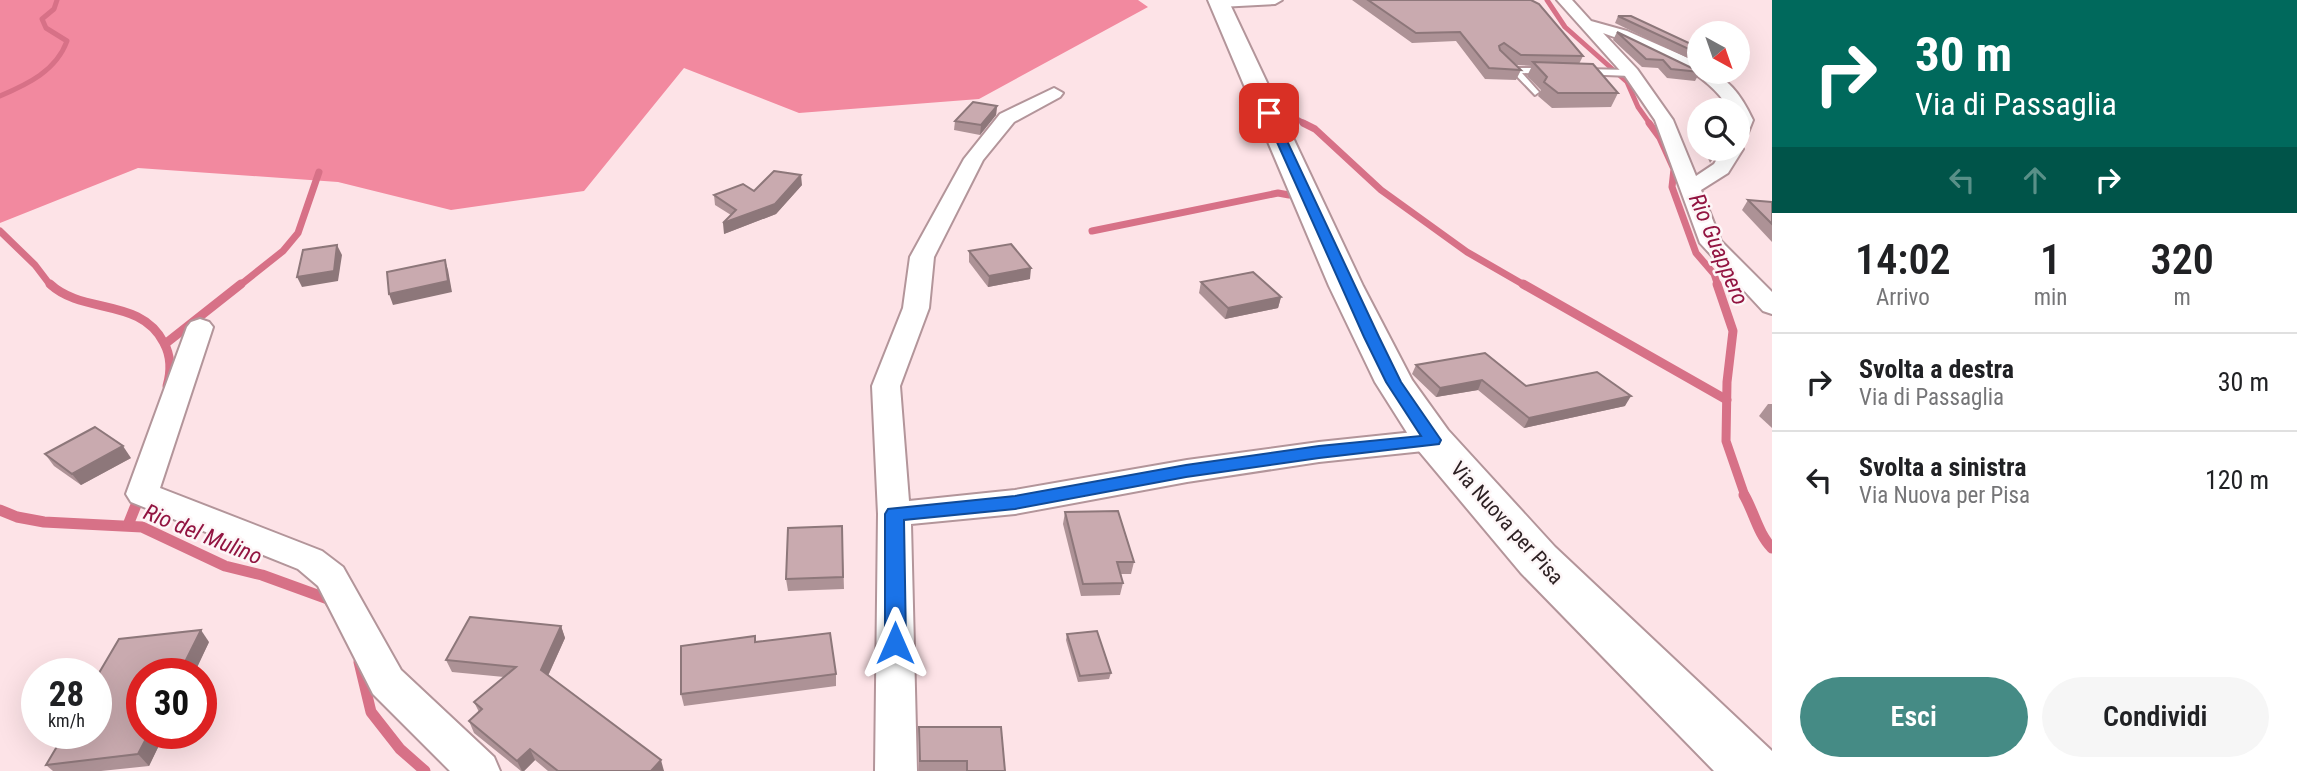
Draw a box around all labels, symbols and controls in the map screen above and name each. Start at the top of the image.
north arrow [1687,21,1750,84]
map controls [1687,21,1750,161]
text: 30 m [1915,26,2012,83]
icon: right [1800,28,1891,119]
pin [1239,83,1299,143]
text: Via di Passaglia [1915,85,2117,123]
icon: arrive [1250,94,1288,132]
button: search [1687,98,1750,161]
icon: left [1943,161,1981,199]
icon: ahead [2016,161,2054,199]
icon: right [2089,161,2127,199]
water label: Rio Guappero [1683,189,1754,309]
text: 14:02 [1855,235,1951,284]
text: 1 [2040,235,2061,284]
text: 320 [2151,235,2214,284]
text: Arrivo [1876,284,1930,311]
text: min [2034,284,2067,311]
text: m [2174,284,2191,311]
text: Svolta a destra [1859,354,2014,384]
icon: right [1800,363,1838,401]
text: 30 m [2218,367,2269,397]
text: Via di Passaglia [1859,384,2004,411]
text: Svolta a sinistra [1859,452,2026,482]
street label: Via Nuova per Pisa [1446,457,1568,589]
icon: left [1800,461,1838,499]
text: 120 m [2205,465,2269,495]
text: Via Nuova per Pisa [1859,482,2030,509]
water label: Rio del Mulino [140,499,266,570]
position arrow [858,606,932,680]
speed limit sign: 30 [126,658,217,749]
text: 28 [49,674,84,715]
button: Esci [1800,677,2028,757]
button: Condividi [2042,677,2269,757]
text: km/h [48,710,85,731]

